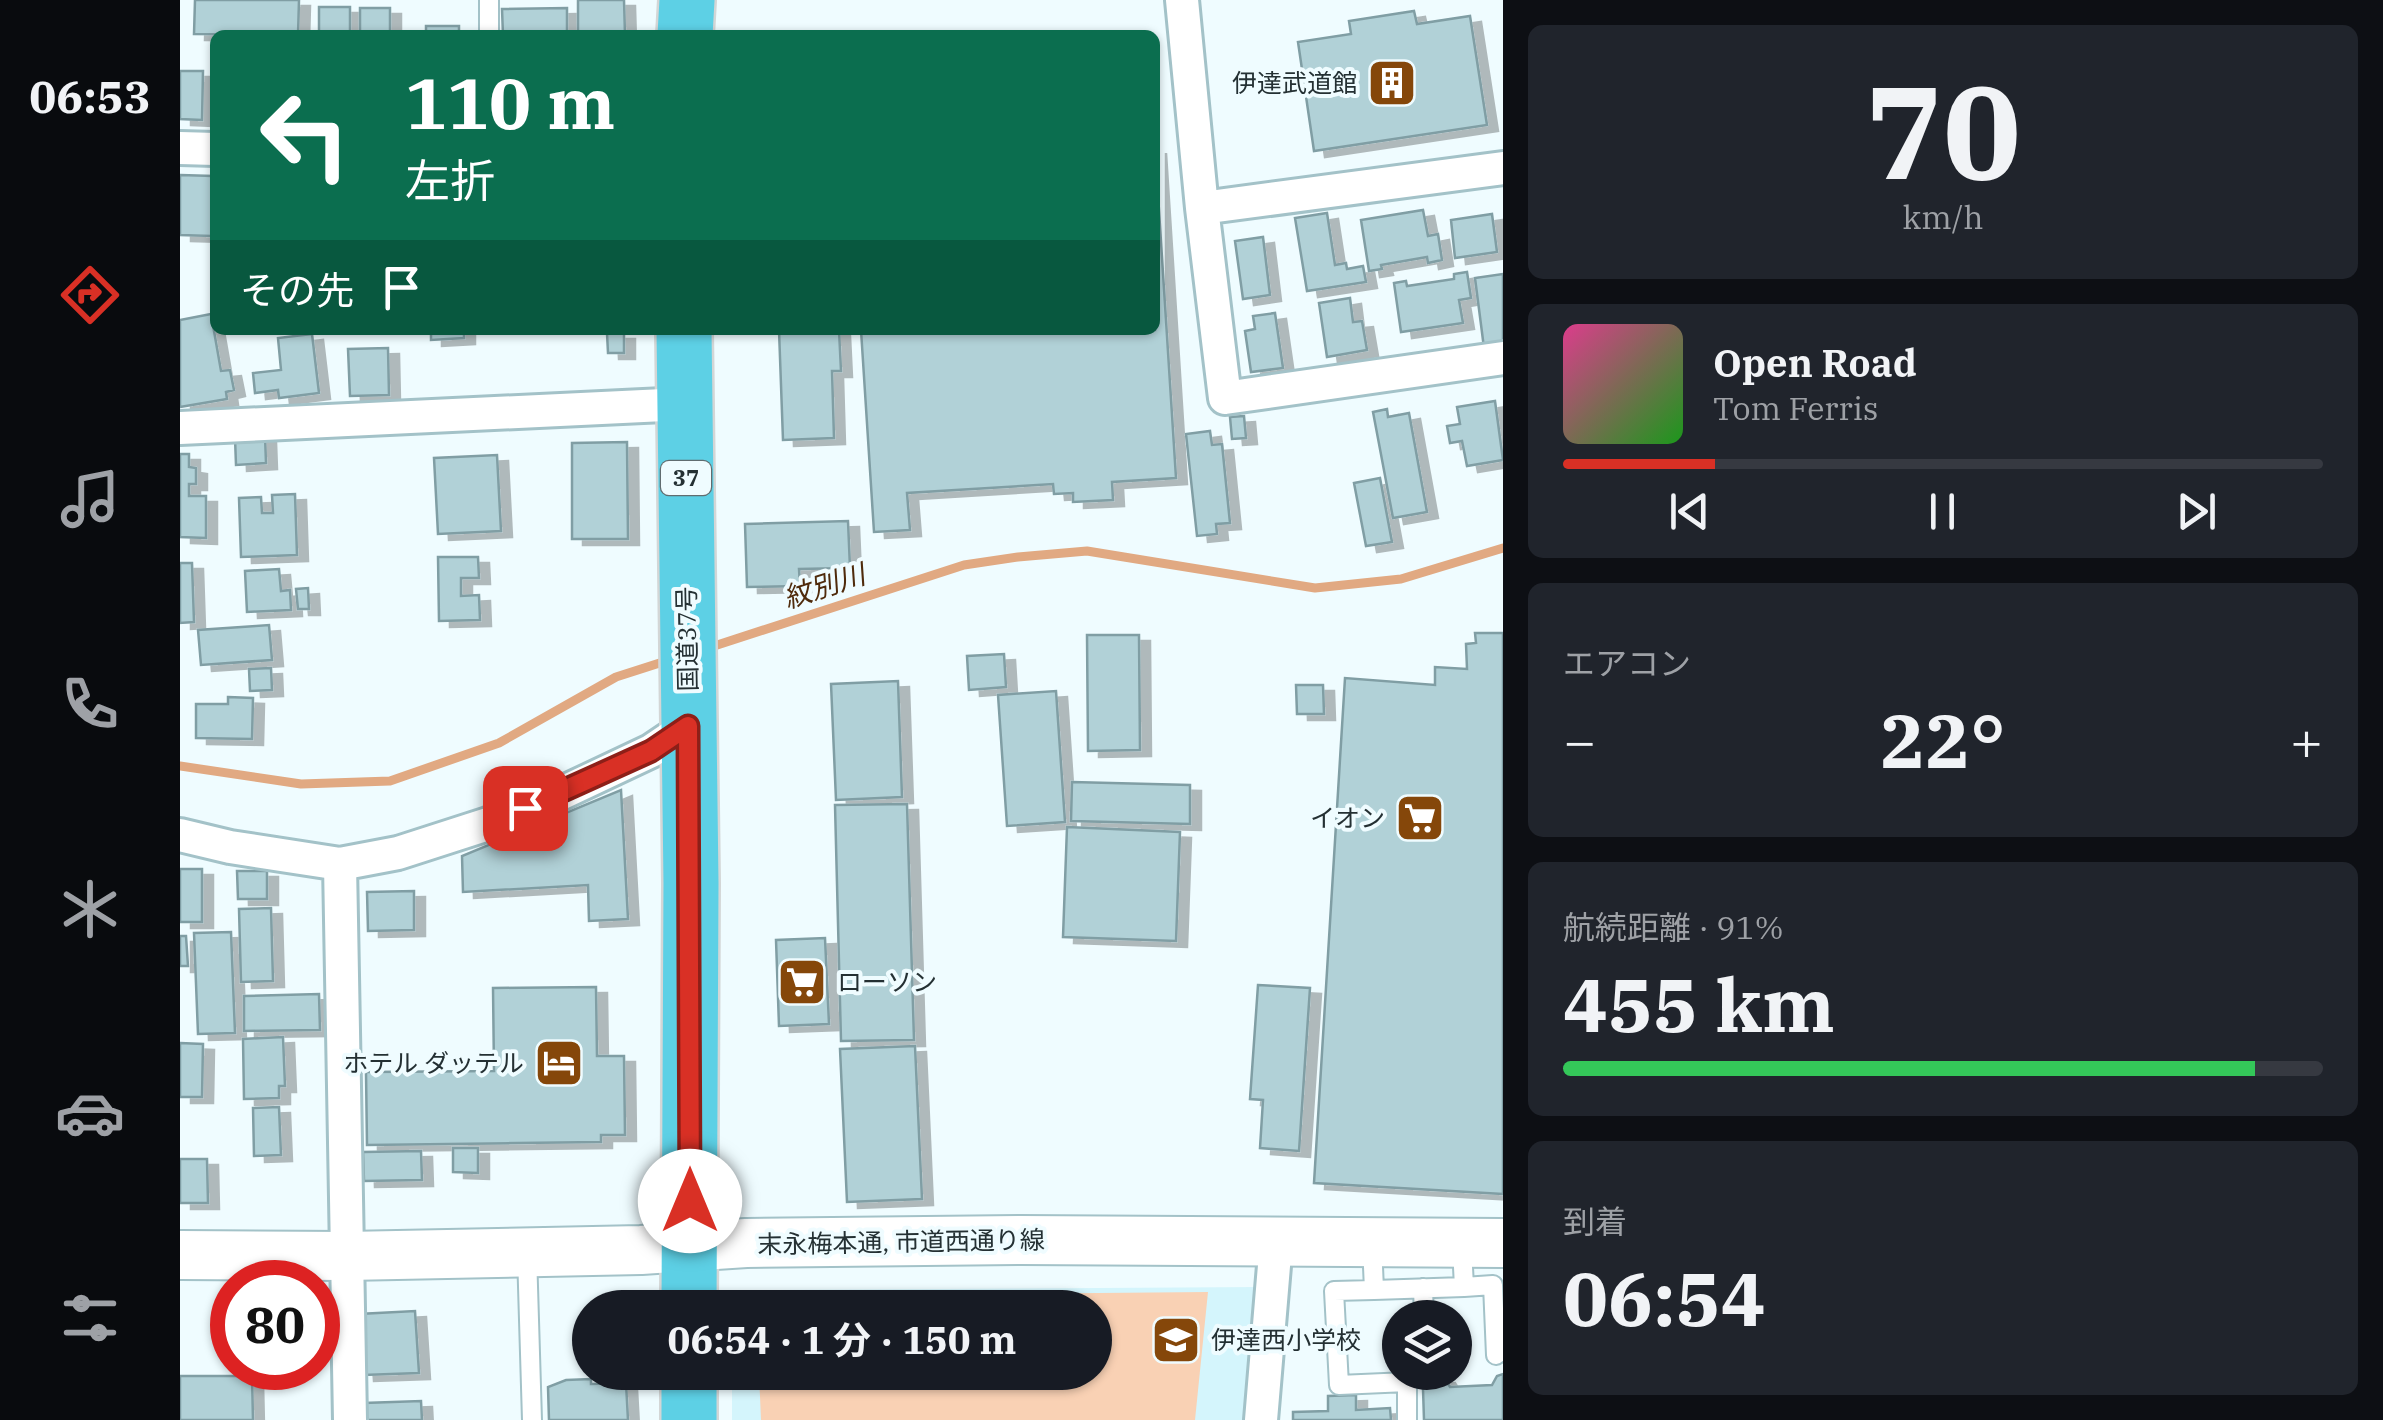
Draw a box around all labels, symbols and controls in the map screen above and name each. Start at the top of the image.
text: 70 [1865,46,2021,215]
text: 110 m [405,57,615,148]
building icon: 伊達武道館 [1366,57,1418,109]
place label: 伊達武道館 [1232,66,1357,99]
text: 06:53 [29,67,151,125]
icon: left [240,70,370,200]
text: 左折 [405,151,495,209]
text: km/h [1903,196,1983,238]
icon: directions [55,260,125,330]
icon: arrive [374,260,429,315]
text: その先 [240,265,354,314]
text: Open Road [1713,338,1917,387]
text: Tom Ferris [1713,387,1878,429]
road number: 37 [661,461,711,495]
icon: music [55,464,125,534]
icon: previous [1662,484,1717,539]
icon: pause [1915,484,1970,539]
icon: next [2169,484,2224,539]
water label: 紋別川 [778,554,872,616]
street label: 国道37号 [669,586,704,692]
text: エアコン [1563,642,1691,684]
icon: phone [55,669,125,739]
text: 22° [1880,691,2006,789]
text: − [1563,705,1596,776]
text: + [2290,705,2323,776]
pin [483,766,568,851]
icon: arrive [498,781,553,836]
supermarket icon: イオン [1394,792,1446,844]
place label: イオン [1310,801,1385,834]
icon: climate [55,874,125,944]
text: 航続距離 · 91% [1563,906,1784,948]
text: 455 km [1563,955,1835,1053]
supermarket icon: ローソン [776,956,828,1008]
place label: ローソン [837,965,937,998]
hotel icon: ホテル ダッテル [533,1037,585,1089]
place label: ホテル ダッテル [343,1046,524,1079]
icon: car [55,1078,125,1148]
position arrow [638,1149,742,1253]
text: 到着 [1563,1200,1627,1242]
street label: 末永梅本通, 市道西通り線 [757,1222,1045,1261]
text: 06:54 [1563,1249,1766,1347]
speed limit sign: 80 [210,1260,340,1390]
icon: filters [55,1283,125,1353]
map controls [1382,1300,1472,1390]
button: layers [1382,1300,1472,1390]
school or university icon: 伊達西小学校 [1150,1314,1202,1366]
text: 06:54 · 1 分 · 150 m [668,1315,1016,1364]
place label: 伊達西小学校 [1211,1323,1361,1356]

